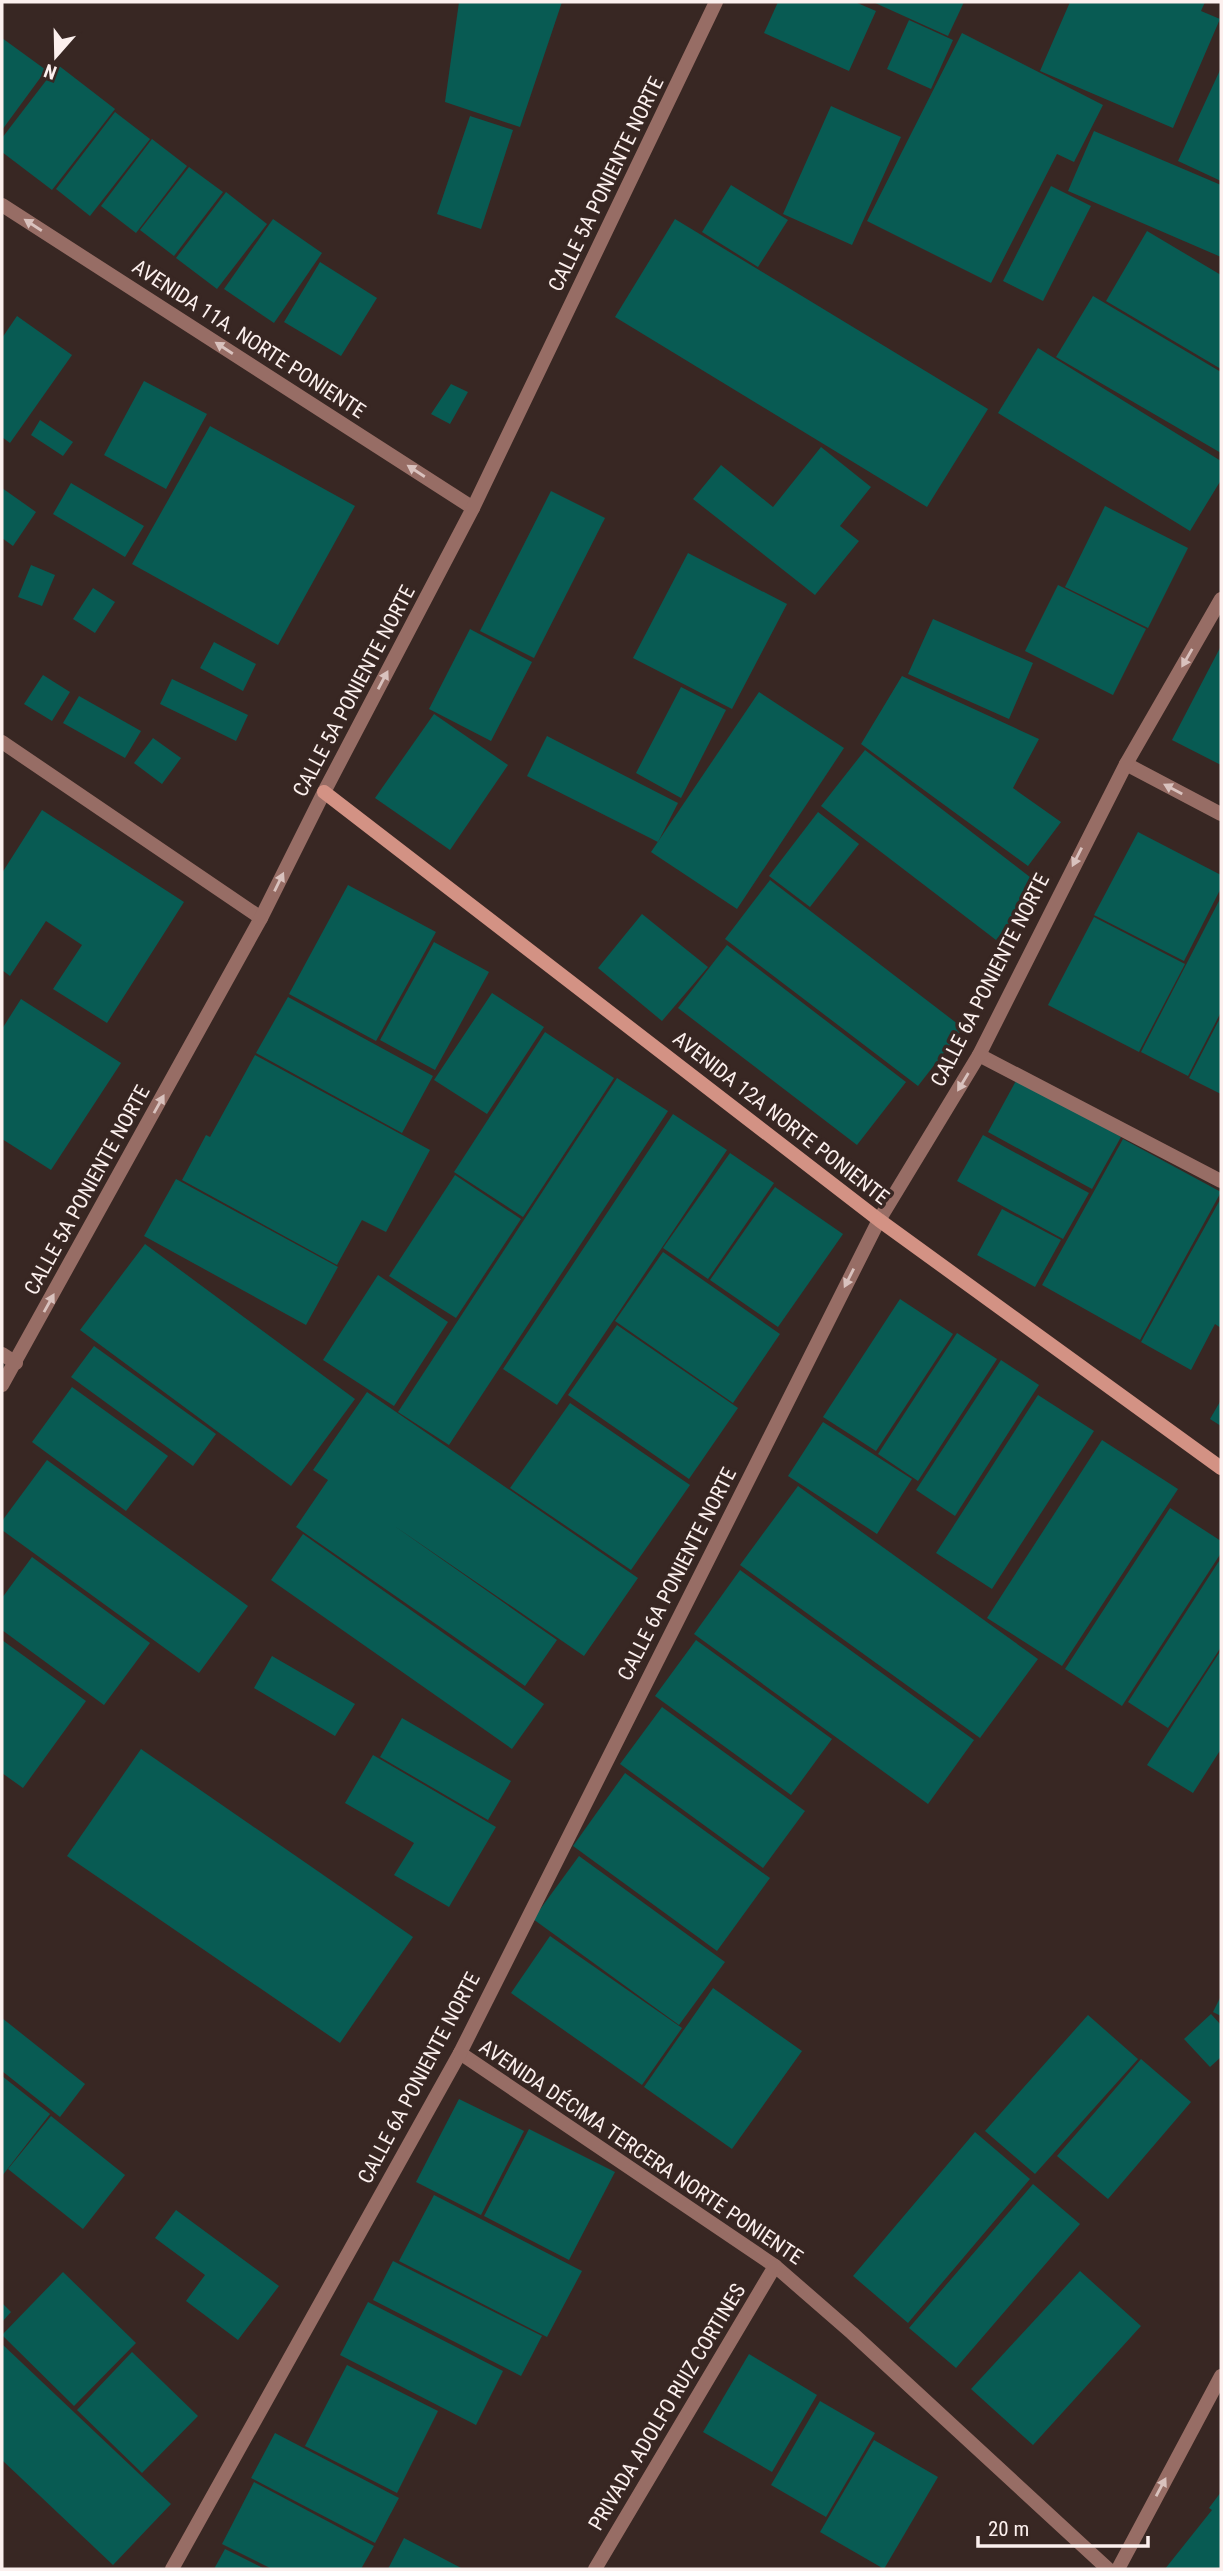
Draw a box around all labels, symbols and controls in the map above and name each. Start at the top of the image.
north arrow [21,21,91,91]
text: N [41,59,60,84]
street label: CALLE 5A PONIENTE NORTE [544,73,668,295]
one-way arrow [24,218,42,232]
street label: AVENIDA 11A. NORTE PONIENTE [128,255,370,423]
one-way arrow [215,342,234,355]
one-way arrow [406,465,425,478]
street label: CALLE 5A PONIENTE NORTE [288,581,420,801]
one-way arrow [1181,648,1193,668]
one-way arrow [377,670,388,690]
one-way arrow [1163,783,1183,795]
one-way arrow [1072,847,1083,867]
street label: CALLE 6A PONIENTE NORTE [926,870,1054,1090]
one-way arrow [273,872,285,892]
street label: AVENIDA 12A NORTE PONIENTE [668,1026,894,1210]
one-way arrow [957,1072,969,1091]
street label: CALLE 5A PONIENTE NORTE [19,1081,155,1299]
one-way arrow [153,1094,165,1113]
one-way arrow [844,1268,855,1288]
one-way arrow [43,1293,55,1313]
street label: CALLE 6A PONIENTE NORTE [613,1464,741,1684]
street label: CALLE 6A PONIENTE NORTE [353,1968,485,2188]
street label: AVENIDA DÉCIMA TERCERA NORTE PONIENTE [475,2034,807,2270]
street label: PRIVADA ADOLFO RUIZ CORTINES [584,2279,750,2535]
one-way arrow [1155,2477,1167,2497]
scale bar [978,2504,1148,2548]
text: 20 m [988,2517,1029,2541]

